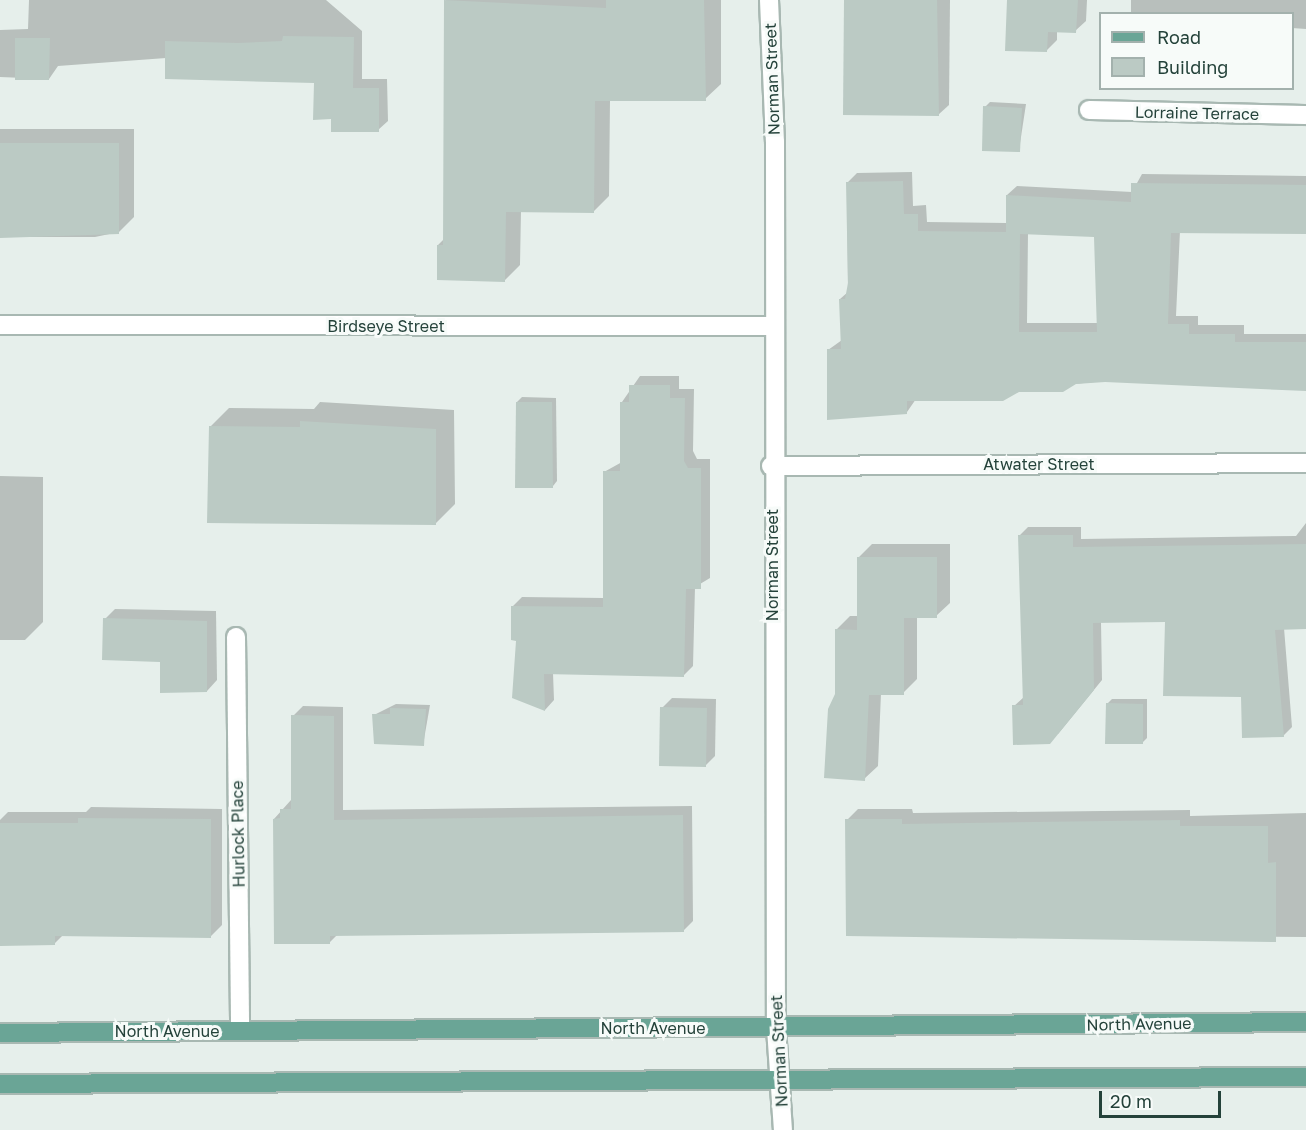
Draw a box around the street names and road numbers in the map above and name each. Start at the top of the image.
street label: Norman Street [760,22,784,136]
street label: Lorraine Terrace [1135,102,1259,124]
street label: Birdseye Street [327,316,445,336]
street label: Atwater Street [983,454,1095,474]
street label: Norman Street [762,509,782,621]
street label: Hurlock Place [227,780,249,888]
street label: Norman Street [766,994,792,1108]
street label: North Avenue [1086,1013,1192,1035]
street label: North Avenue [600,1018,706,1038]
street label: North Avenue [114,1021,220,1041]

